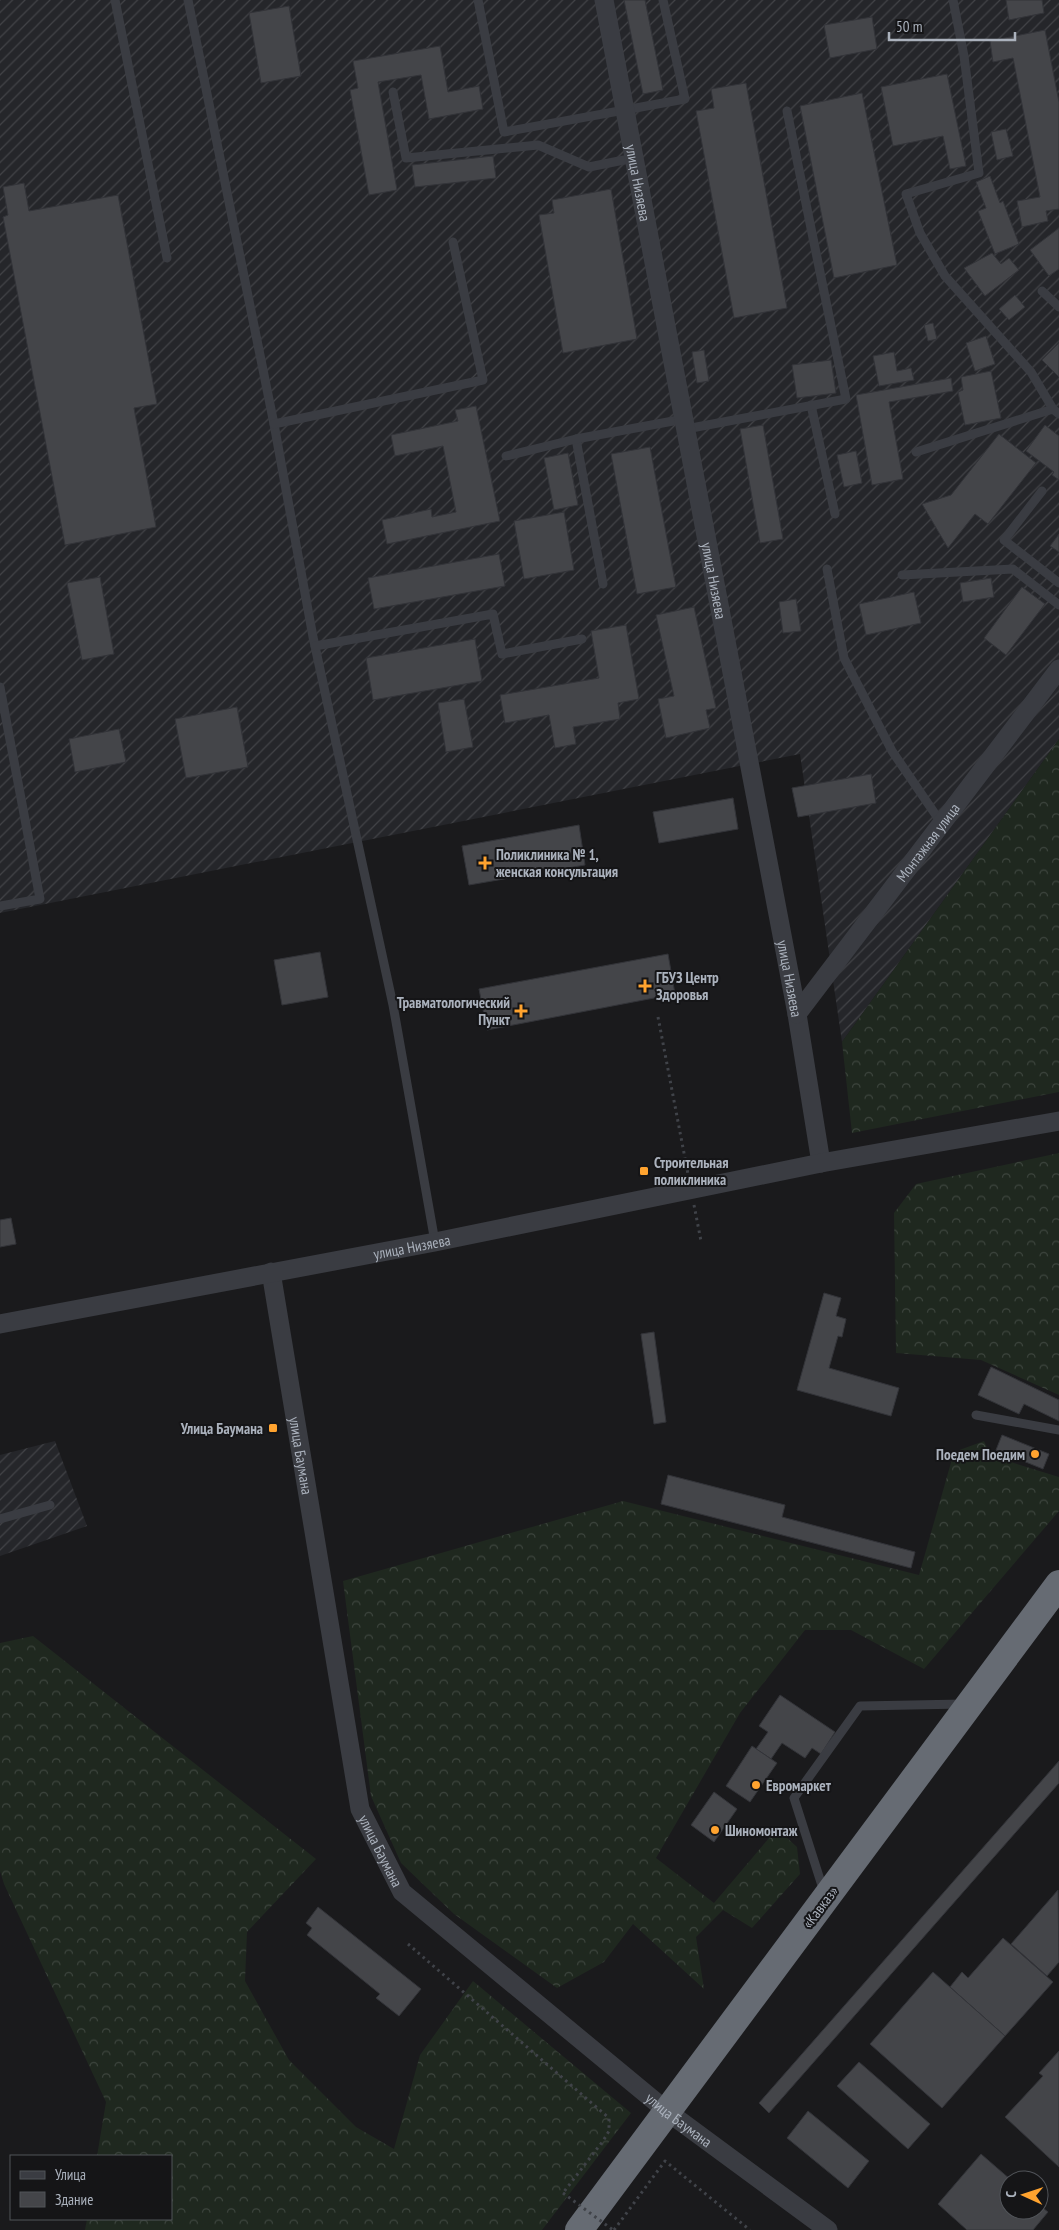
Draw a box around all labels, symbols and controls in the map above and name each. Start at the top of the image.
scale bar [889,10,1015,42]
text: 50 m [896,17,922,36]
street label: улица Низяева [622,143,655,223]
street label: улица Низяева [698,540,731,621]
street label: Монтажная улица [892,799,964,885]
place label: Поликлиника № 1, женская консультация [495,845,618,881]
marker: Поликлиника № 1, женская консультация [478,856,492,870]
street label: улица Низяева [774,938,807,1019]
place label: ГБУЗ Центр Здоровья [656,968,719,1004]
marker: ГБУЗ Центр Здоровья [638,979,652,993]
place label: Травматологический Пункт [397,993,511,1029]
marker: Травматологический Пункт [514,1004,528,1018]
place label: Строительная поликлиника [654,1153,729,1189]
marker: Строительная поликлиника [638,1165,650,1177]
street label: улица Низяева [372,1230,452,1263]
street label: улица Баумана [286,1415,317,1496]
place label: Улица Баумана [180,1419,263,1438]
marker: Улица Баумана [267,1422,279,1434]
place label: Поедем Поедим [936,1445,1025,1464]
marker: Поедем Поедим [1029,1448,1041,1460]
place label: Евромаркет [766,1776,832,1795]
marker: Евромаркет [750,1779,762,1791]
street label: улица Баумана [355,1811,407,1890]
place label: Шиномонтаж [725,1821,798,1840]
marker: Шиномонтаж [709,1824,721,1836]
street label: «Кавказ» [798,1882,842,1932]
street label: улица Баумана [642,2088,716,2151]
legend [10,2155,172,2220]
text: Улица [55,2165,86,2184]
north arrow [999,2170,1049,2220]
text: Здание [55,2190,93,2209]
text: С [1002,2190,1020,2198]

